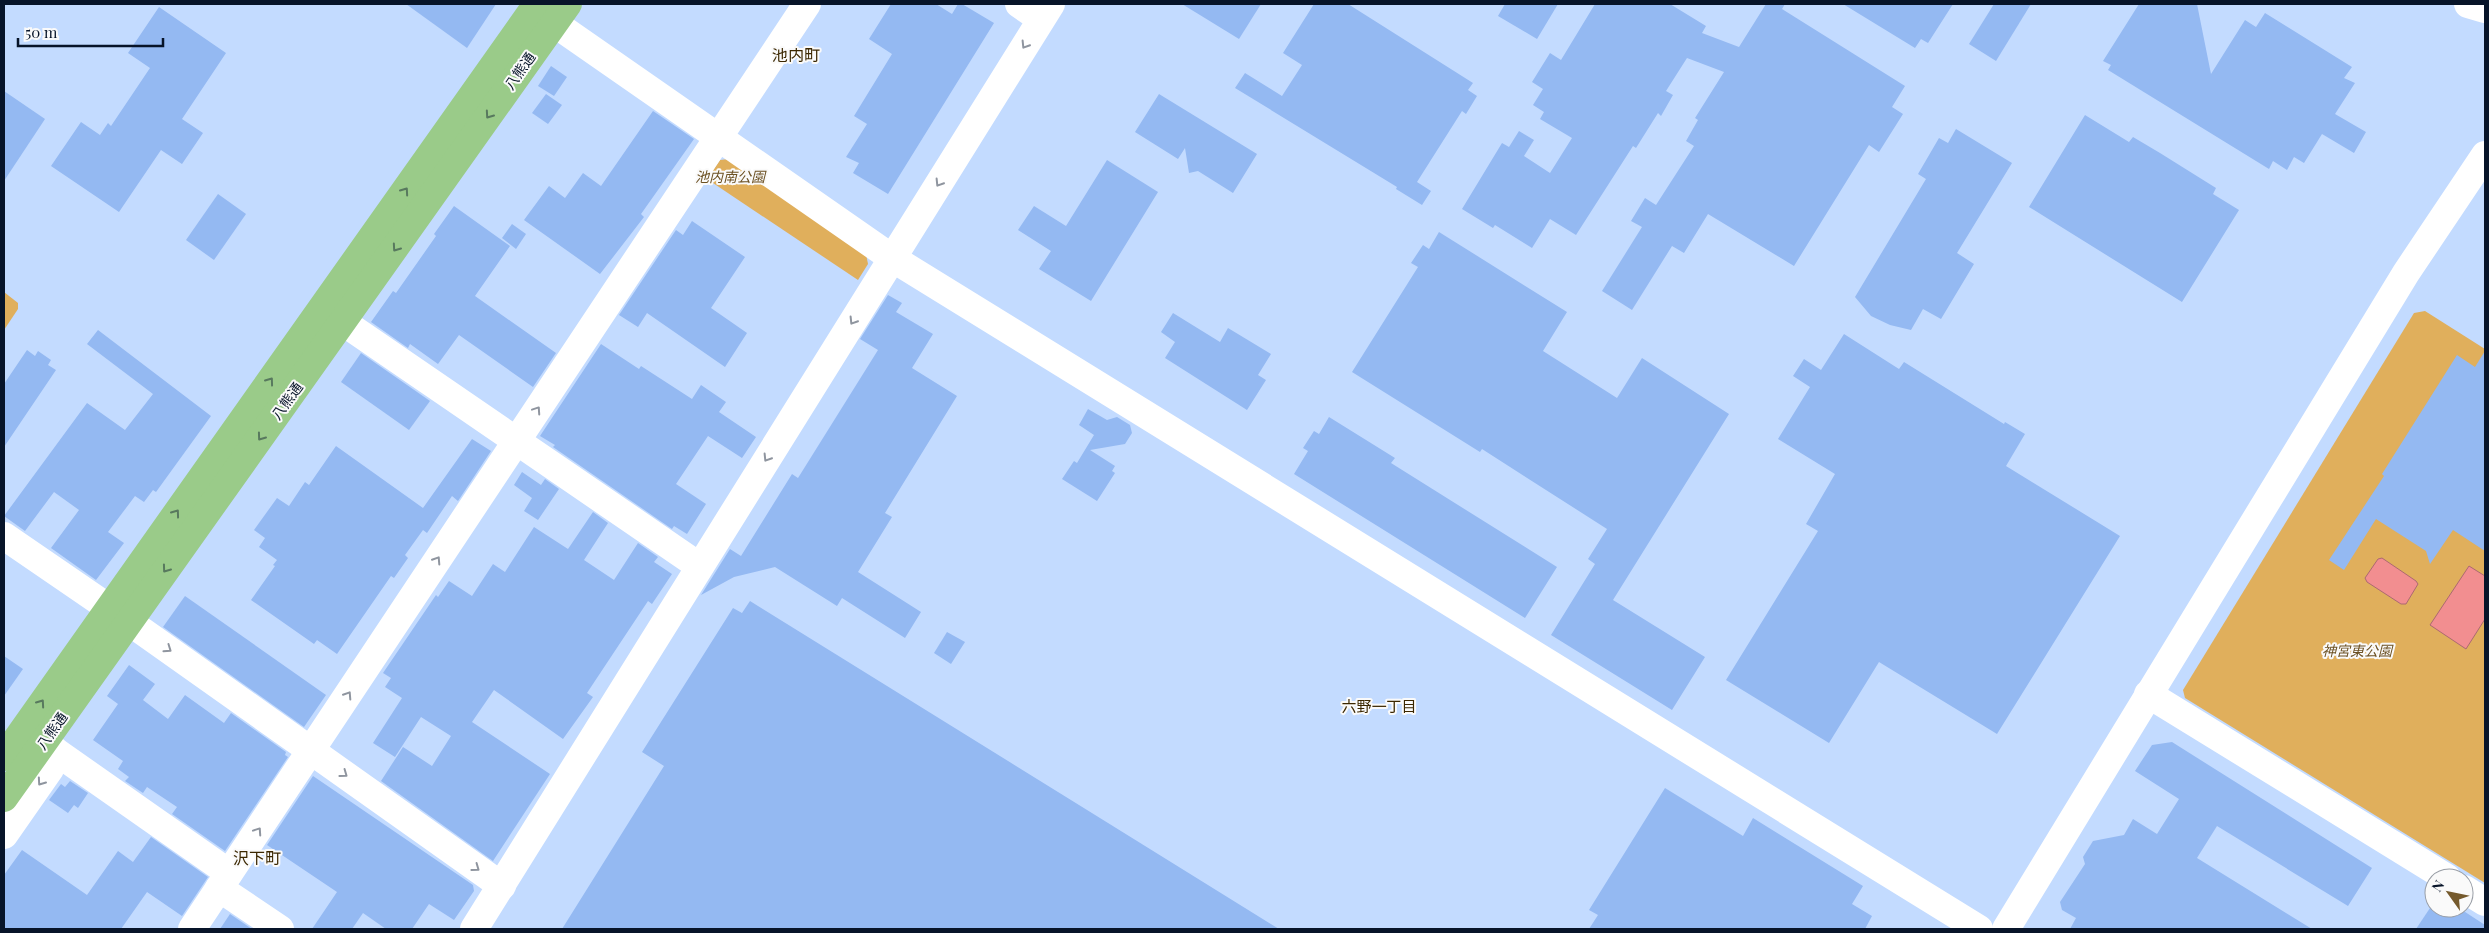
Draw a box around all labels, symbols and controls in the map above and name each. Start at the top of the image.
scale bar [18,15,162,47]
text: 50 m [25,22,58,42]
one-way arrow [1022,40,1031,49]
district label: 池内町 [772,44,820,65]
street label: 八熊通 [500,48,539,93]
one-way arrow [486,109,495,119]
park label: 池内南公園 [695,167,767,186]
one-way arrow [936,177,945,186]
one-way arrow [399,187,408,197]
one-way arrow [393,242,402,252]
one-way arrow [849,315,859,324]
one-way arrow [264,377,273,386]
street label: 八熊通 [267,378,307,423]
one-way arrow [531,406,540,415]
one-way arrow [258,431,267,441]
one-way arrow [763,453,773,462]
one-way arrow [170,509,179,519]
one-way arrow [431,556,440,565]
one-way arrow [163,563,172,573]
park label: 神宮東公園 [2322,641,2394,660]
one-way arrow [162,643,172,652]
one-way arrow [341,692,351,701]
district label: 六野一丁目 [1341,696,1417,716]
one-way arrow [35,699,45,708]
street label: 八熊通 [32,708,71,753]
one-way arrow [338,768,347,776]
one-way arrow [38,777,47,786]
one-way arrow [251,827,261,836]
district label: 沢下町 [233,847,281,868]
one-way arrow [470,862,480,871]
north arrow [2424,868,2474,918]
text: N [2427,876,2448,895]

